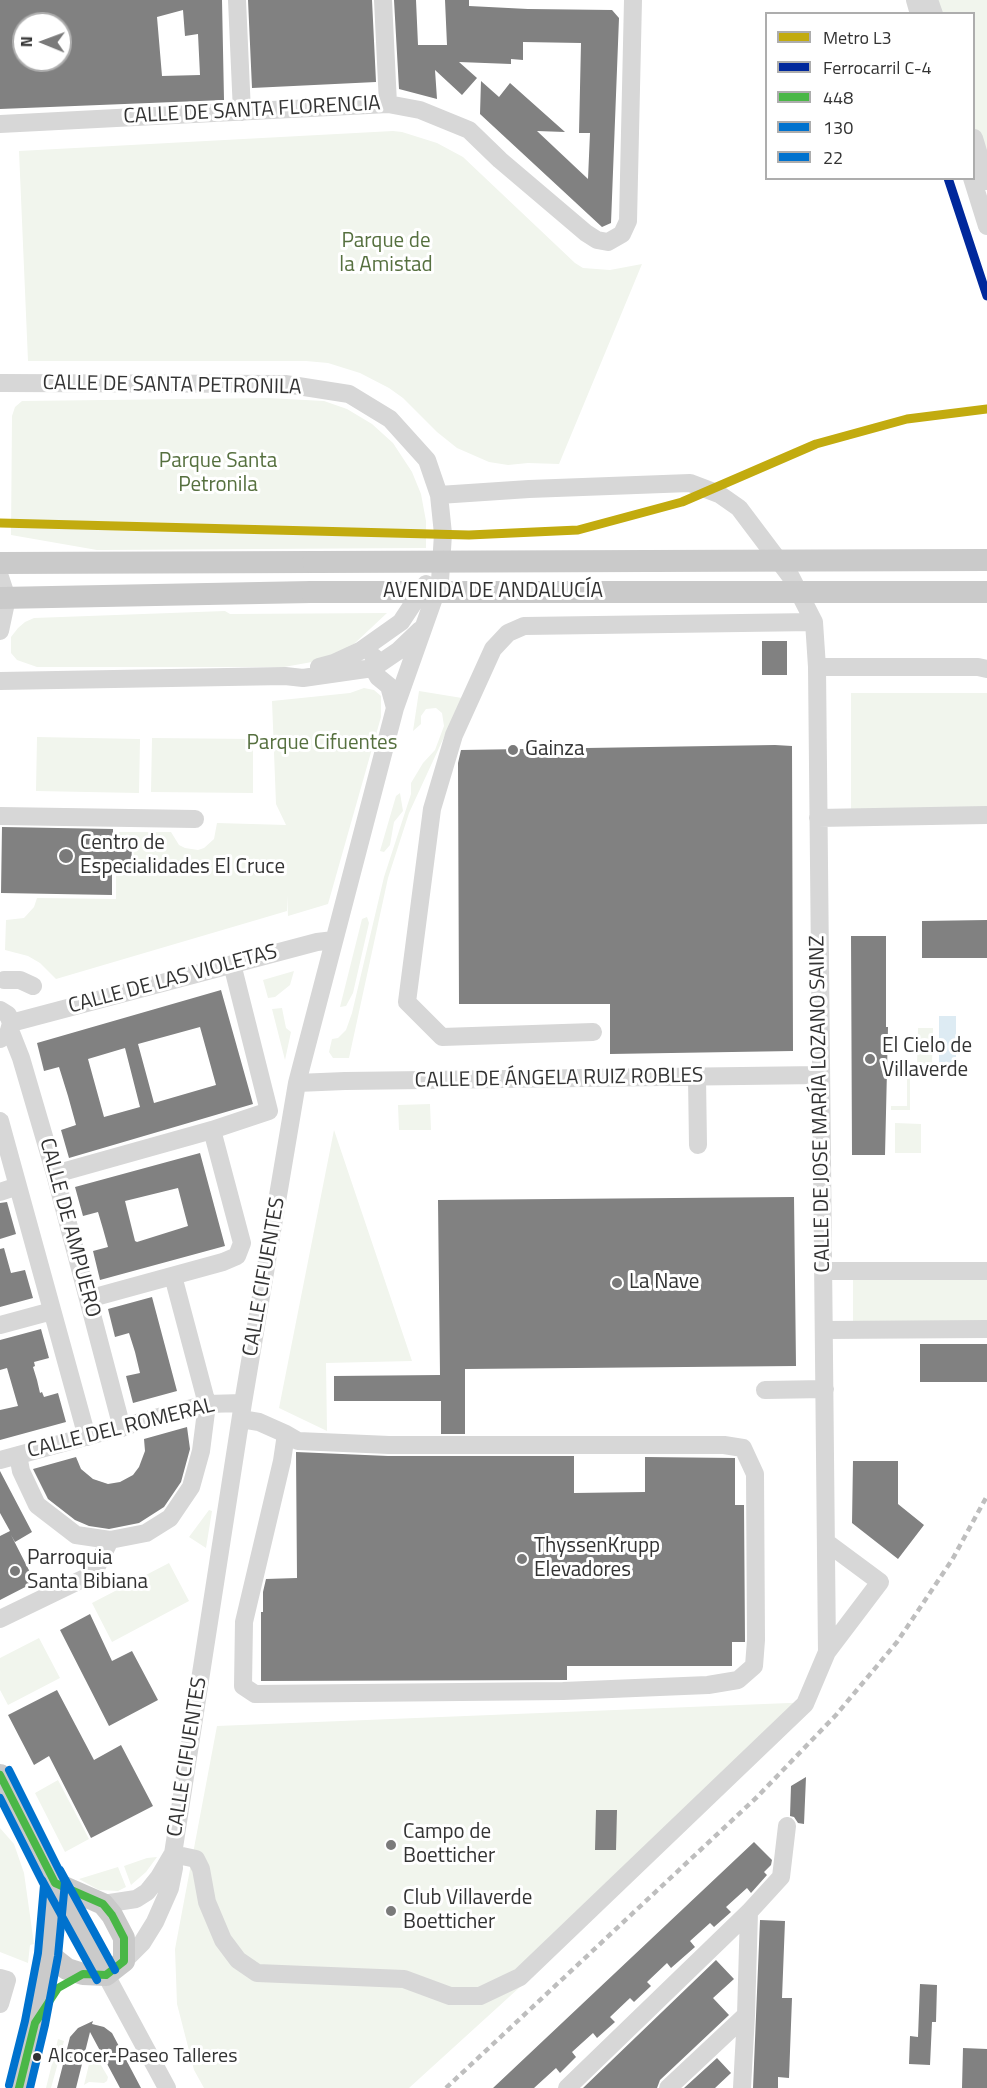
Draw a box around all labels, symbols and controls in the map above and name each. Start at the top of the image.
north arrow [12,12,72,72]
legend [765,12,975,180]
text: Metro L3 [823,24,892,51]
text: N [14,36,38,47]
text: Ferrocarril C-4 [823,54,932,81]
text: 448 [823,84,853,111]
street label: CALLE DE SANTA FLORENCIA [123,92,381,130]
text: 130 [823,114,853,141]
text: 22 [823,144,843,171]
park label: Parque de la Amistad [339,229,433,279]
street label: CALLE DE SANTA PETRONILA [42,371,302,401]
park label: Parque Santa Petronila [159,449,277,499]
street label: AVENIDA DE ANDALUCÍA [383,579,603,605]
park label: Parque Cifuentes [247,731,397,757]
place label: Gainza [525,737,584,763]
marker: Gainza [506,743,520,757]
place label: Centro de Especialidades El Cruce [80,831,285,881]
marker: Centro de Especialidades El Cruce [57,847,75,865]
street label: CALLE DE JOSE MARÍA LOZANO SAINZ [805,935,837,1273]
street label: CALLE DE LAS VIOLETAS [66,940,280,1020]
place label: El Cielo de Villaverde [882,1034,972,1084]
marker: El Cielo de Villaverde [863,1052,877,1066]
street label: CALLE DE ÁNGELA RUIZ ROBLES [414,1064,704,1094]
street label: CALLE DE AMPUERO [33,1136,105,1320]
street label: CALLE CIFUENTES [239,1195,291,1359]
place label: La Nave [629,1270,699,1296]
marker: La Nave [610,1276,624,1290]
street label: CALLE DEL ROMERAL [25,1394,217,1464]
place label: ThyssenKrupp Elevadores [534,1534,660,1584]
place label: Parroquia Santa Bibiana [27,1546,148,1596]
marker: ThyssenKrupp Elevadores [515,1552,529,1566]
marker: Parroquia Santa Bibiana [8,1564,22,1578]
street label: CALLE CIFUENTES [163,1675,213,1839]
place label: Campo de Boetticher [403,1820,495,1870]
marker: Campo de Boetticher [384,1838,398,1852]
place label: Club Villaverde Boetticher [403,1886,532,1936]
marker: Club Villaverde Boetticher [384,1904,398,1918]
place label: Alcocer-Paseo Talleres [48,2045,238,2069]
marker: Alcocer-Paseo Talleres [31,2051,43,2063]

